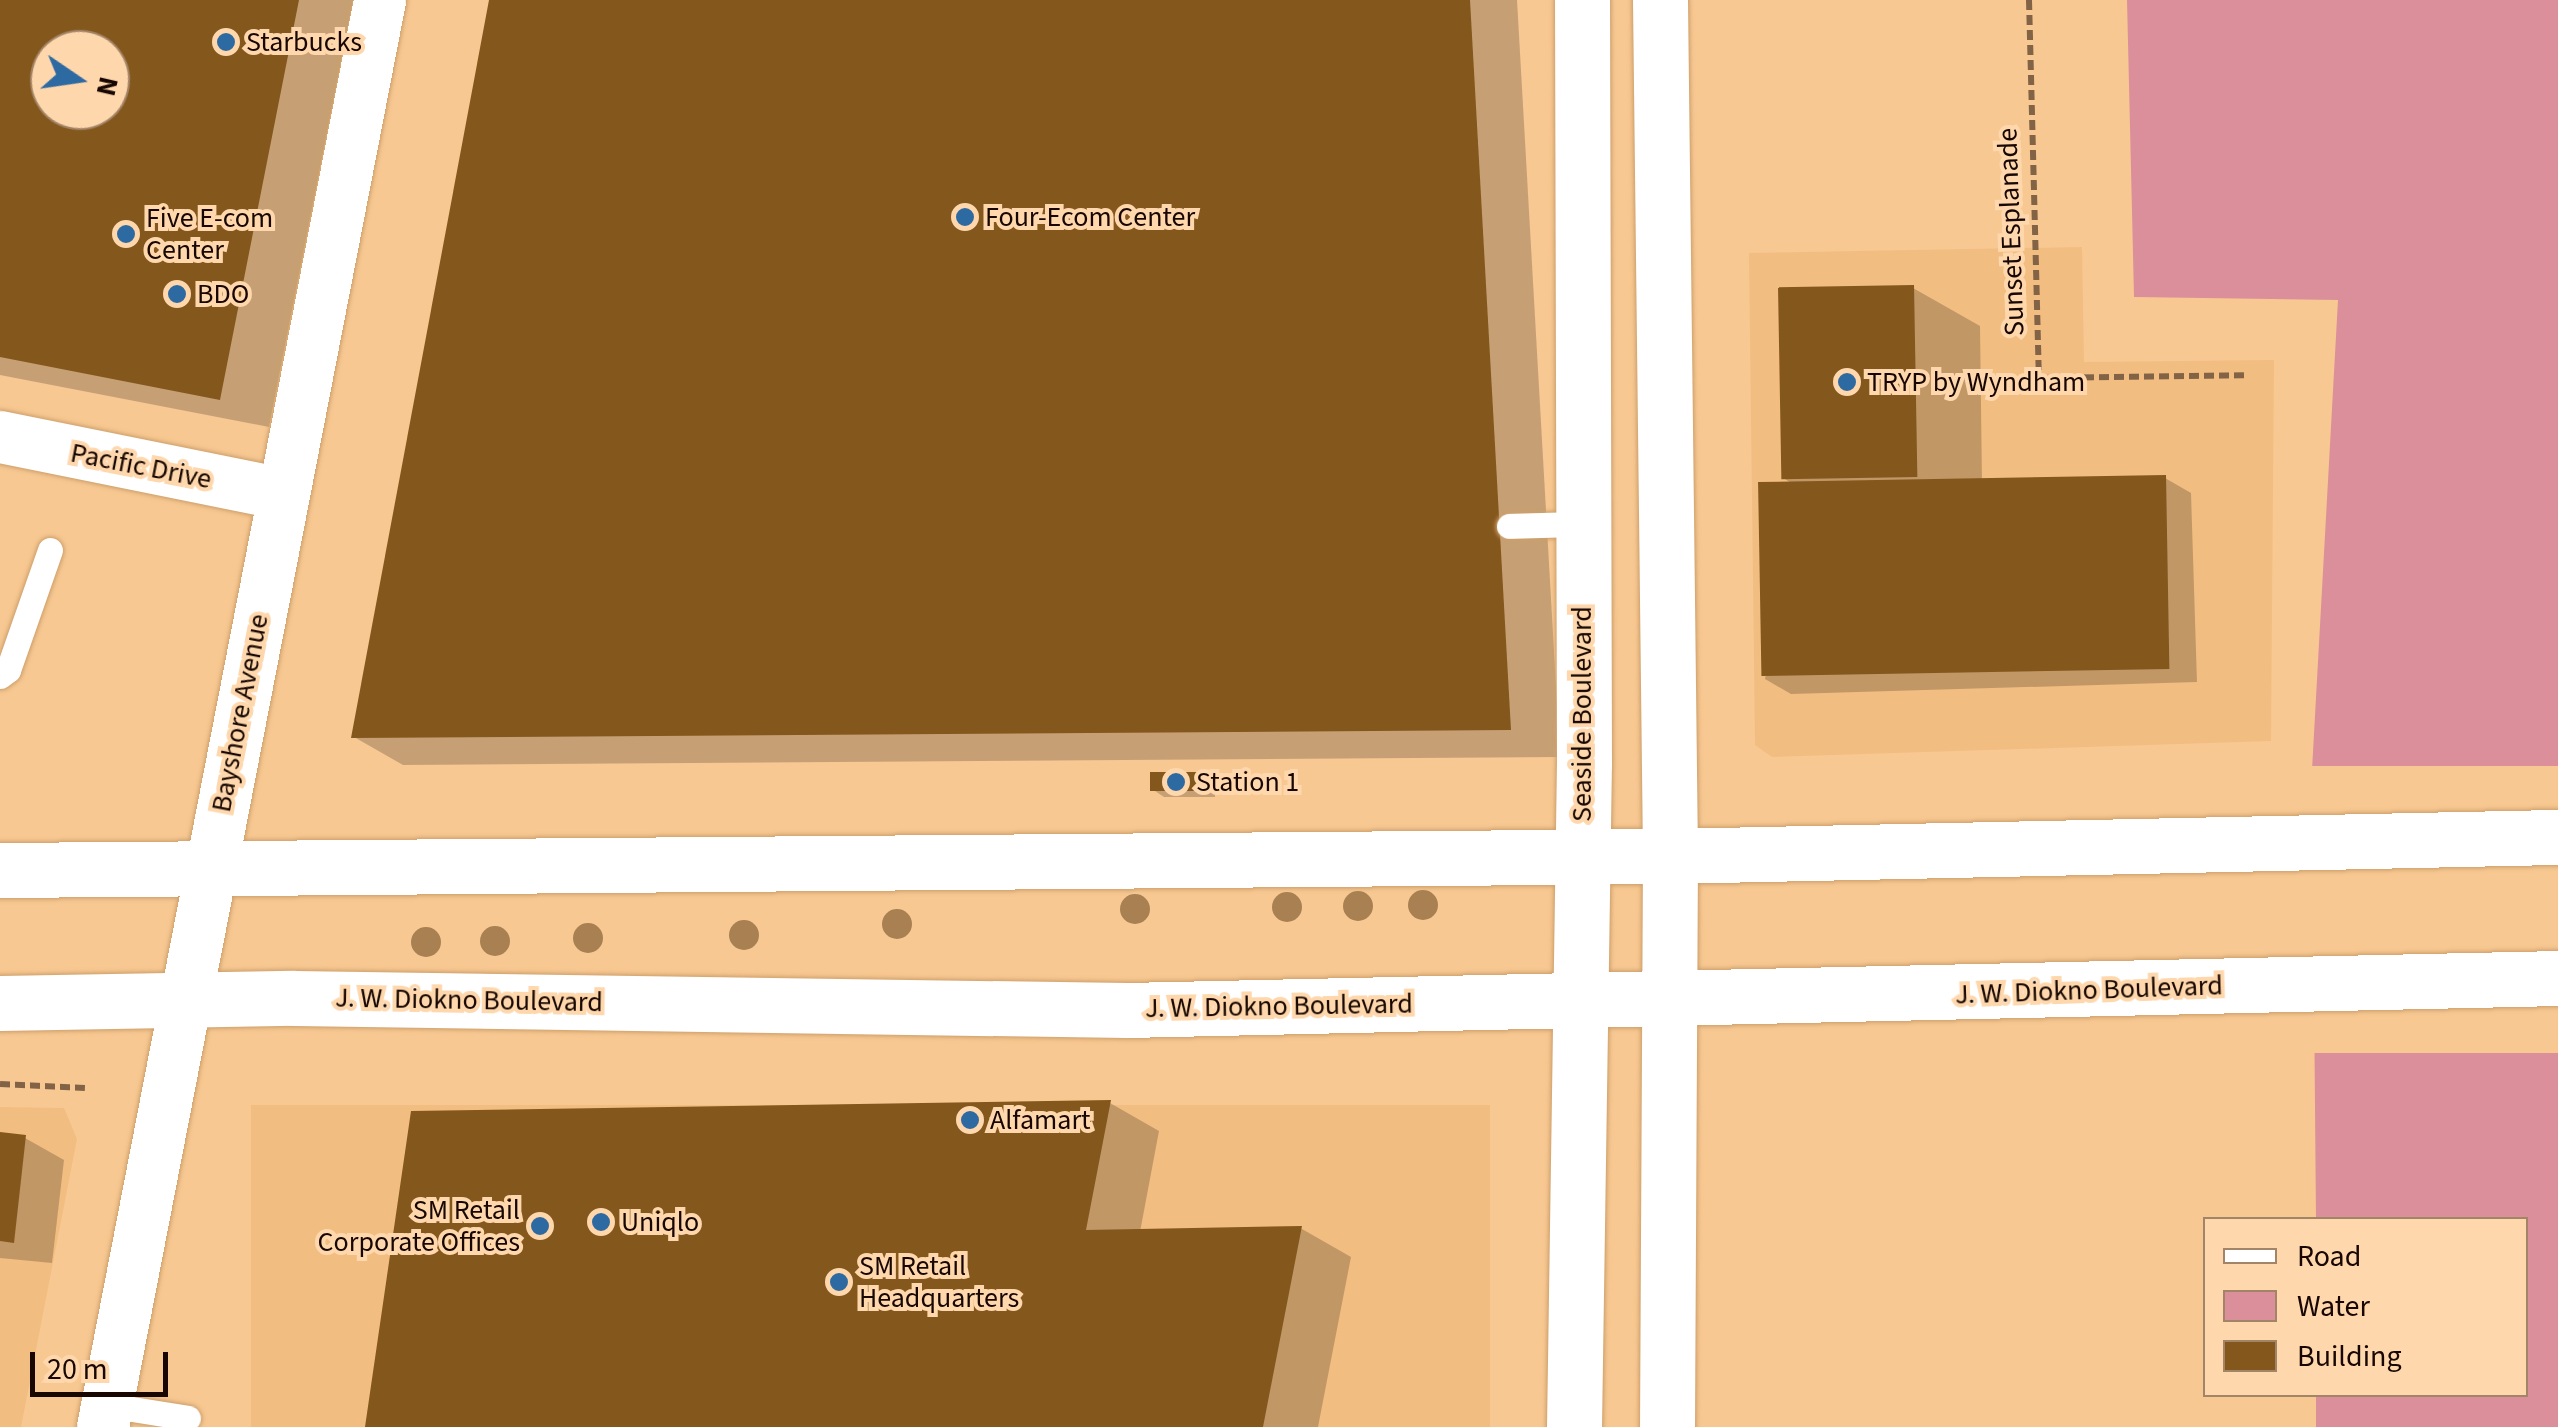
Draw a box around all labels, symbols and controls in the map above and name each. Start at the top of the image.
place label: Starbucks [246,25,362,59]
north arrow [30,30,130,130]
marker: Starbucks [215,31,237,53]
text: N [86,73,129,100]
street label: Sunset Esplanade [1991,127,2031,337]
place label: Four-Ecom Center [985,200,1195,234]
place label: Five E-com Center [146,201,273,267]
marker: Four-Ecom Center [954,206,976,228]
marker: Five E-com Center [115,223,137,245]
place label: BDO [197,277,249,311]
marker: BDO [166,283,188,305]
place label: TRYP by Wyndham [1867,365,2085,399]
marker: TRYP by Wyndham [1836,371,1858,393]
street label: Pacific Drive [68,436,214,496]
street label: Seaside Boulevard [1565,606,1599,822]
street label: Bayshore Avenue [204,611,276,815]
place label: Station 1 [1196,765,1299,799]
marker: Station 1 [1165,771,1187,793]
street label: J. W. Diokno Boulevard [1955,969,2223,1011]
street label: J. W. Diokno Boulevard [335,981,603,1019]
street label: J. W. Diokno Boulevard [1145,987,1413,1025]
place label: Alfamart [990,1103,1091,1137]
marker: Alfamart [959,1109,981,1131]
place label: SM Retail Corporate Offices [318,1193,520,1259]
place label: Uniqlo [621,1205,699,1239]
marker: Uniqlo [590,1211,612,1233]
marker: SM Retail Corporate Offices [529,1215,551,1237]
legend [2203,1217,2528,1397]
text: Road [2297,1235,2361,1278]
place label: SM Retail Headquarters [859,1249,1019,1315]
marker: SM Retail Headquarters [828,1271,850,1293]
text: Water [2297,1285,2370,1328]
scale bar [35,1332,172,1394]
text: Building [2297,1335,2402,1378]
text: 20 m [47,1348,108,1391]

